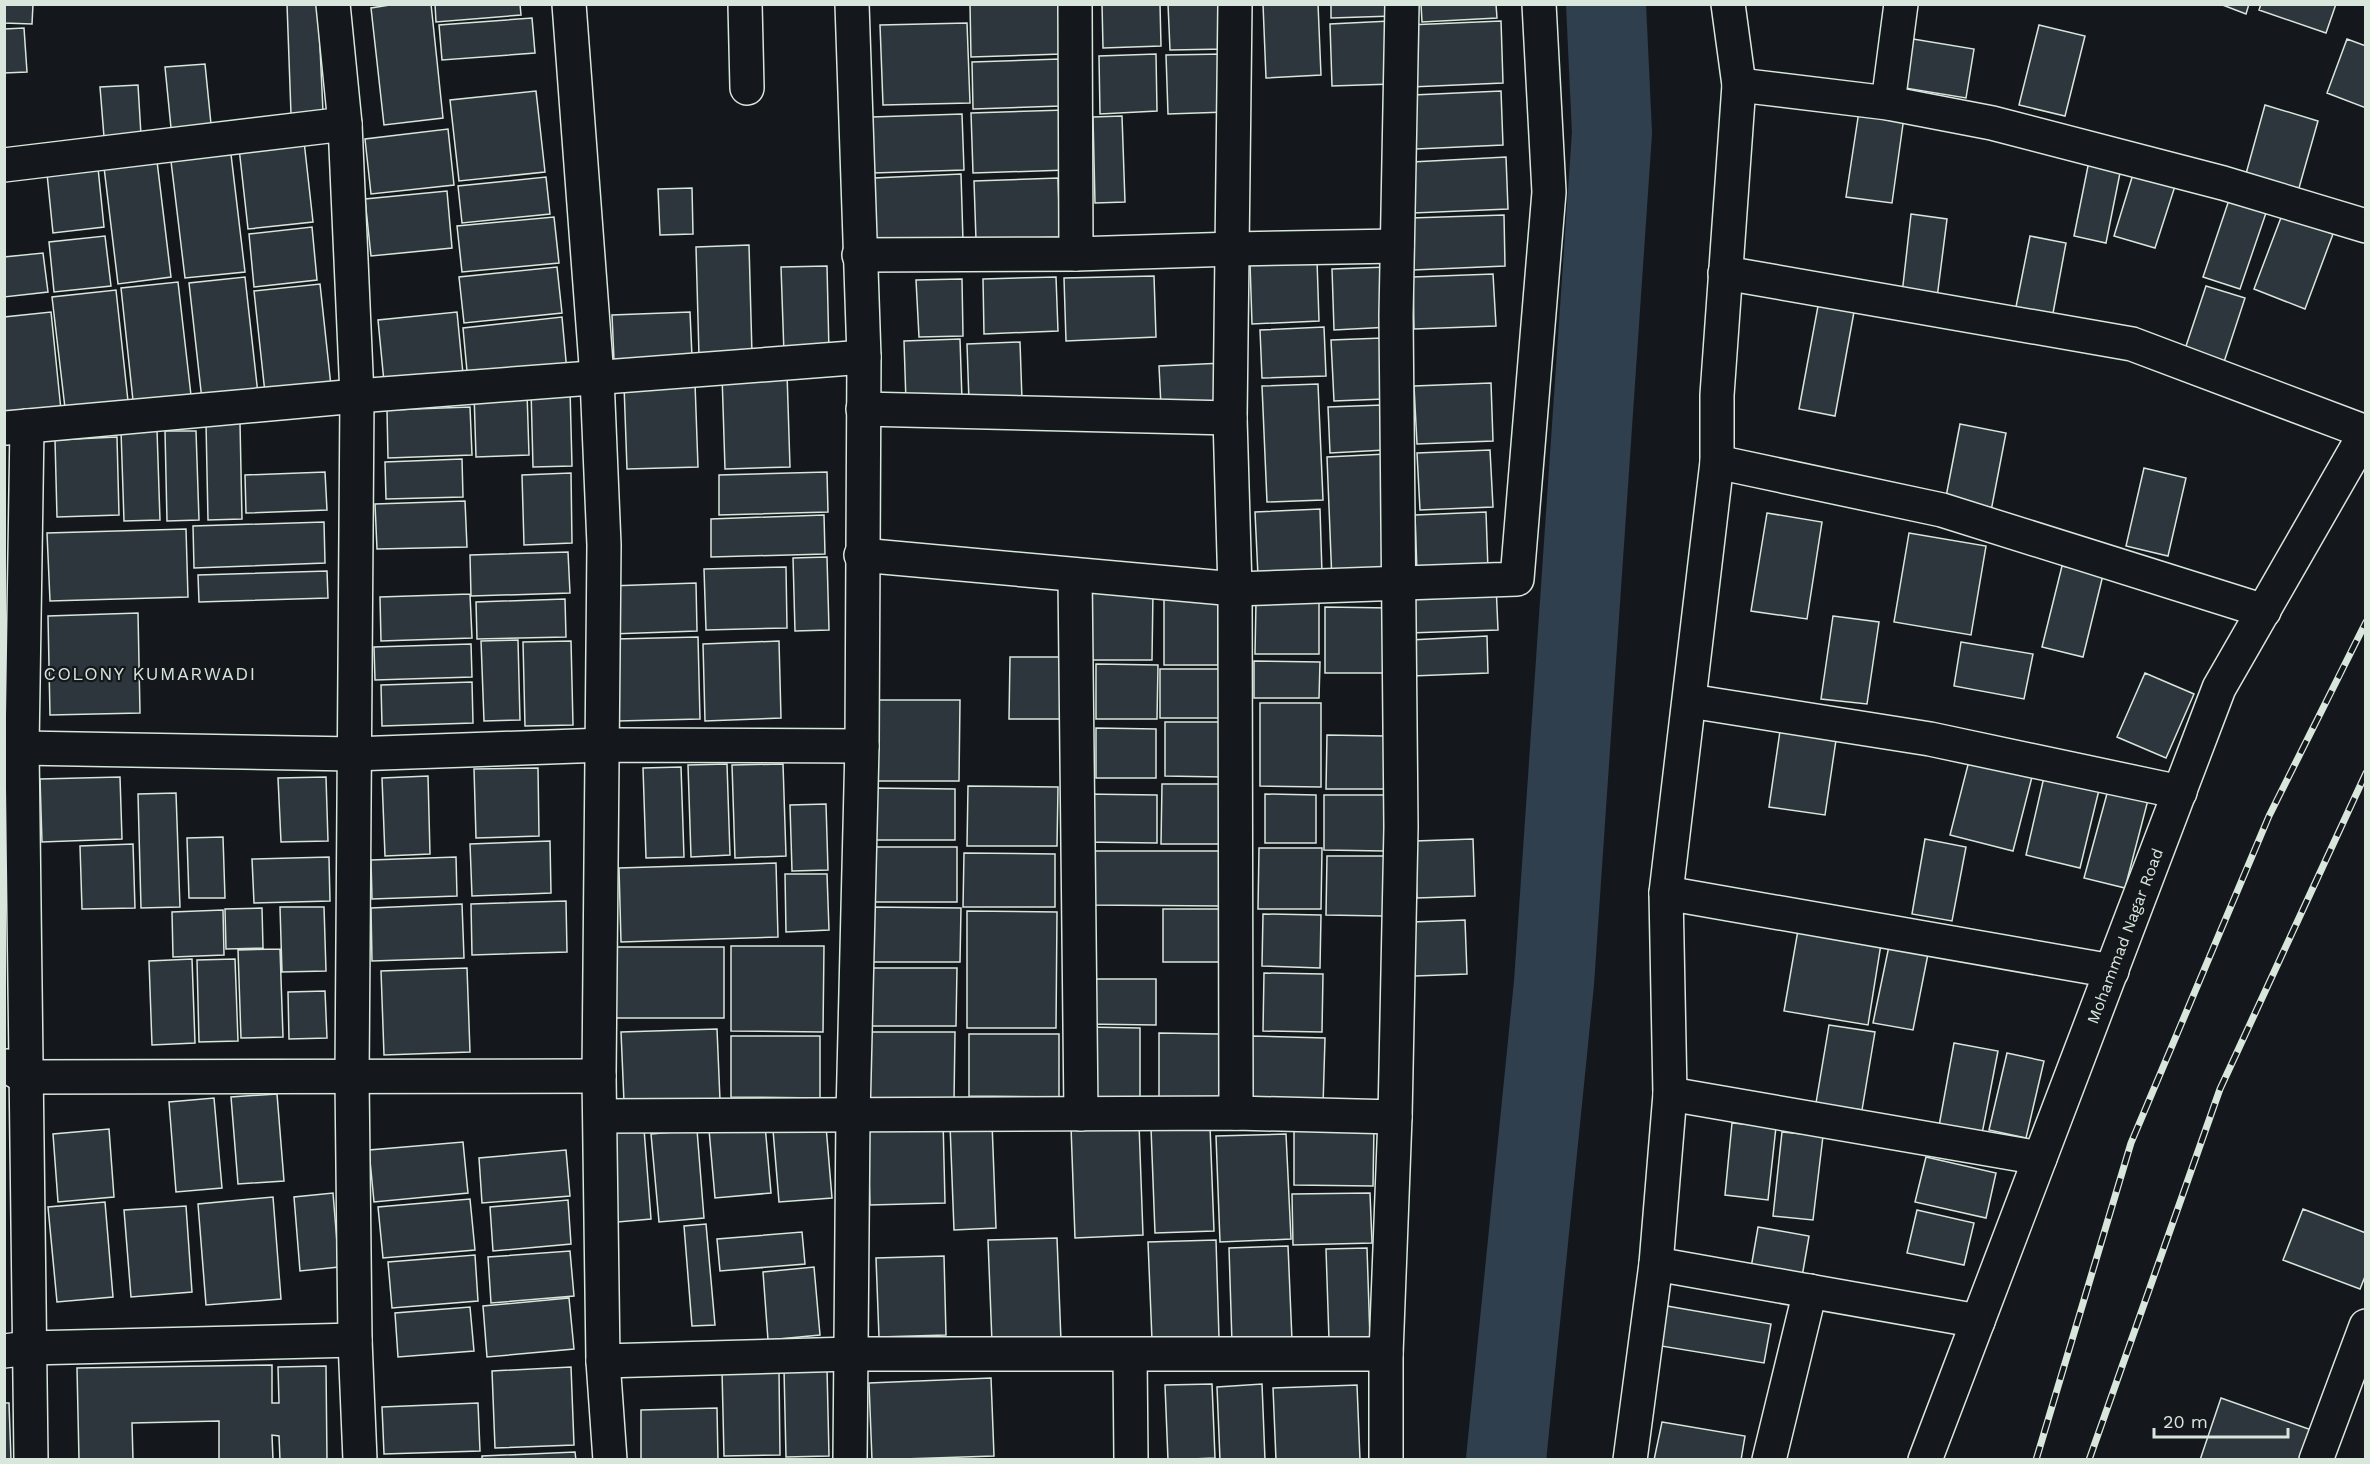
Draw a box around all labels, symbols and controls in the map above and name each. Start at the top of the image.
district label: COLONY KUMARWADI [44,663,256,684]
street label: Mohammad Nagar Road [2083,845,2167,1026]
scale bar [2154,1401,2288,1439]
text: 20 m [2163,1411,2208,1432]

